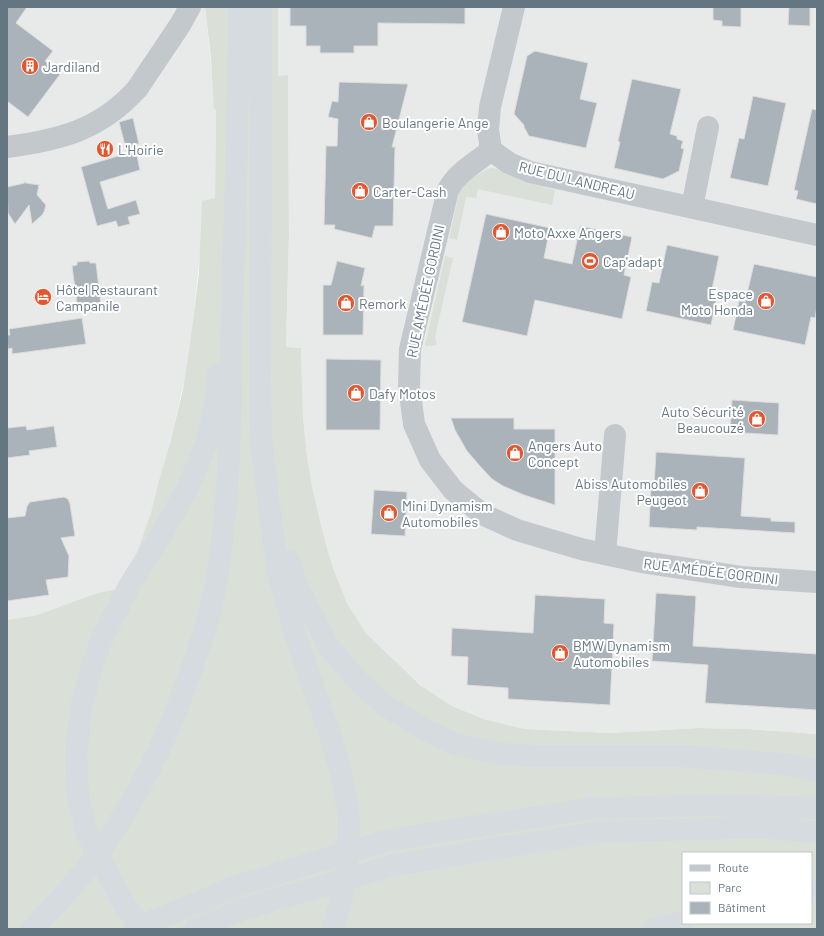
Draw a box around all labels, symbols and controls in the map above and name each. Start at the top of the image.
building icon: Jardiland [20,56,40,76]
place label: Jardiland [43,58,100,75]
shop icon: Boulangerie Ange [359,112,379,132]
place label: Boulangerie Ange [382,114,489,131]
restaurant icon: L'Hoirie [95,139,115,159]
place label: L'Hoirie [118,141,164,158]
street label: RUE DU LANDREAU [517,157,637,203]
shop icon: Carter-Cash [350,181,370,201]
place label: Carter-Cash [373,183,447,200]
shop icon: Moto Axxe Angers [491,222,511,242]
street label: RUE AMÉDÉE GORDINI [403,223,447,359]
place label: Moto Axxe Angers [514,224,622,241]
sports icon: Cap'adapt [580,251,600,271]
place label: Cap'adapt [603,253,662,270]
place label: Hôtel Restaurant Campanile [56,281,158,314]
place label: Espace Moto Honda [681,285,753,318]
hotel icon: Hôtel Restaurant Campanile [33,287,53,307]
shop icon: Espace Moto Honda [756,291,776,311]
shop icon: Remork [336,293,356,313]
place label: Remork [359,295,406,312]
shop icon: Dafy Motos [346,383,366,403]
place label: Dafy Motos [369,385,436,402]
place label: Auto Sécurité Beaucouzé [661,403,744,436]
shop icon: Auto Sécurité Beaucouzé [747,409,767,429]
place label: Angers Auto Concept [528,437,602,470]
shop icon: Angers Auto Concept [505,443,525,463]
place label: Abiss Automobiles Peugeot [575,475,687,508]
shop icon: Abiss Automobiles Peugeot [690,481,710,501]
place label: Mini Dynamism Automobiles [402,497,493,530]
shop icon: Mini Dynamism Automobiles [379,503,399,523]
street label: RUE AMÉDÉE GORDINI [643,554,779,588]
place label: BMW Dynamism Automobiles [573,637,670,670]
shop icon: BMW Dynamism Automobiles [550,643,570,663]
legend [682,852,812,924]
text: Route [718,860,749,874]
text: Parc [718,880,742,894]
text: Bâtiment [718,900,766,914]

